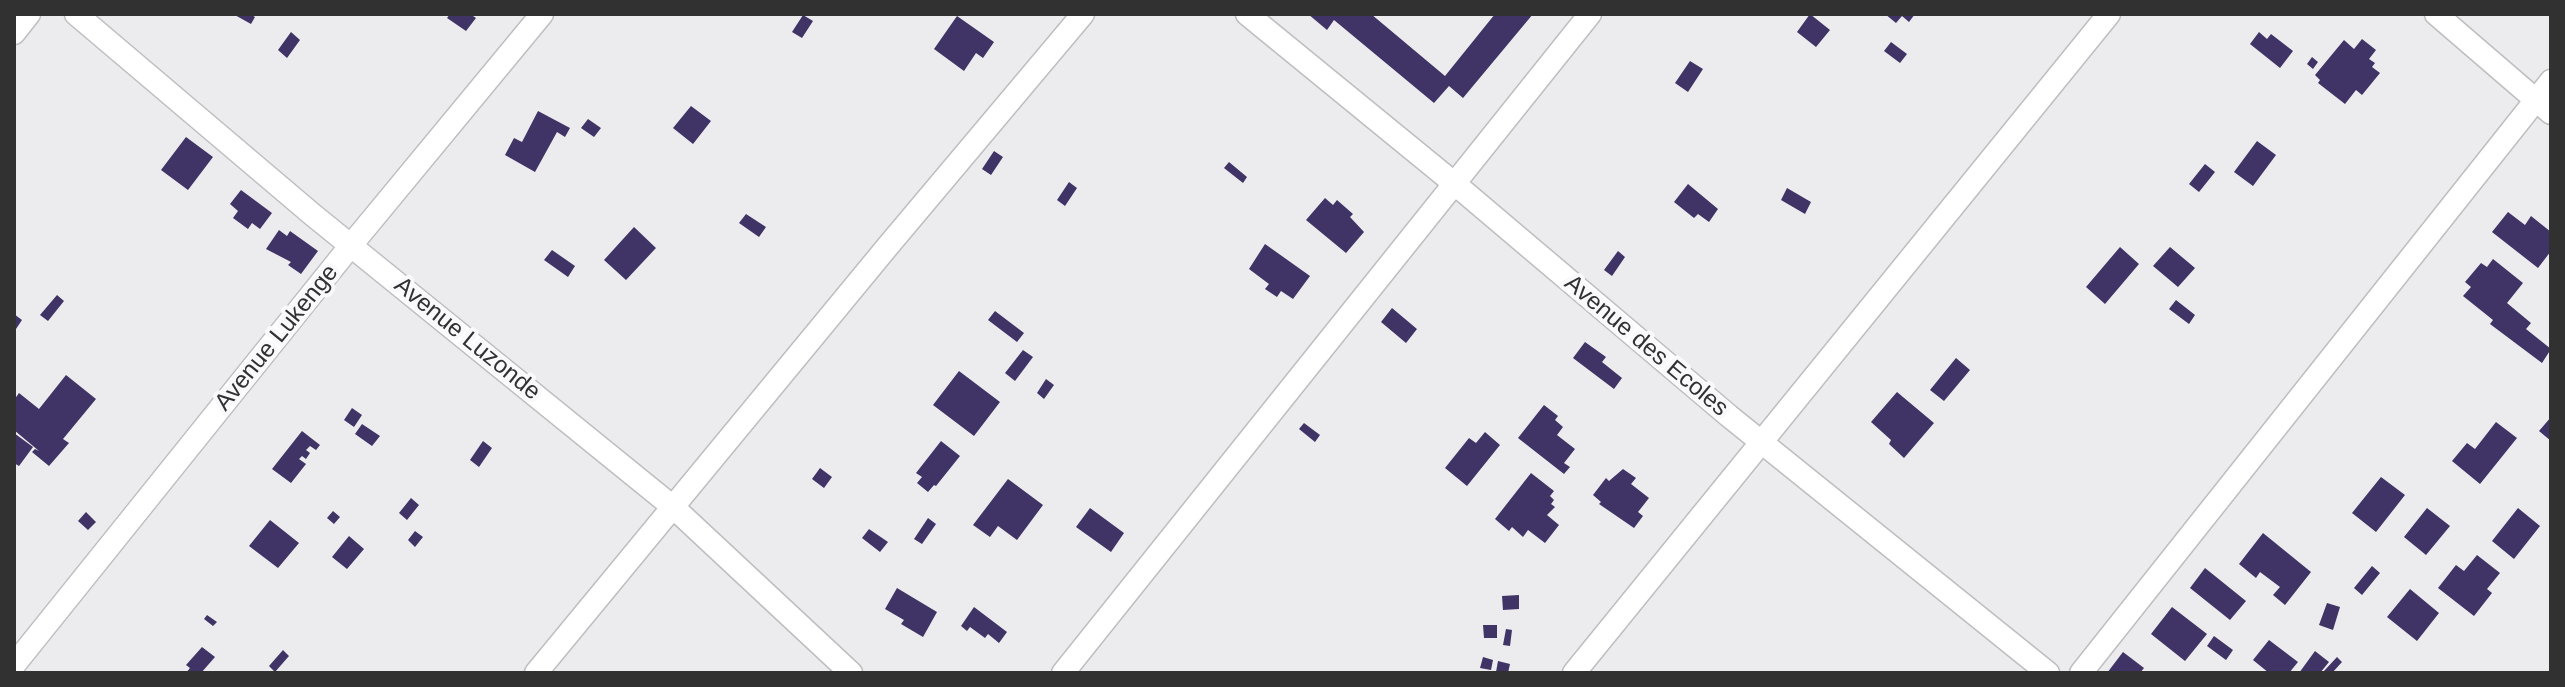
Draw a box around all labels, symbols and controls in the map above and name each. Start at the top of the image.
street label: Avenue Lukenge [209,259,345,417]
street label: Avenue des Ecoles [1558,269,1734,423]
street label: Avenue Luzonde [388,271,546,407]

